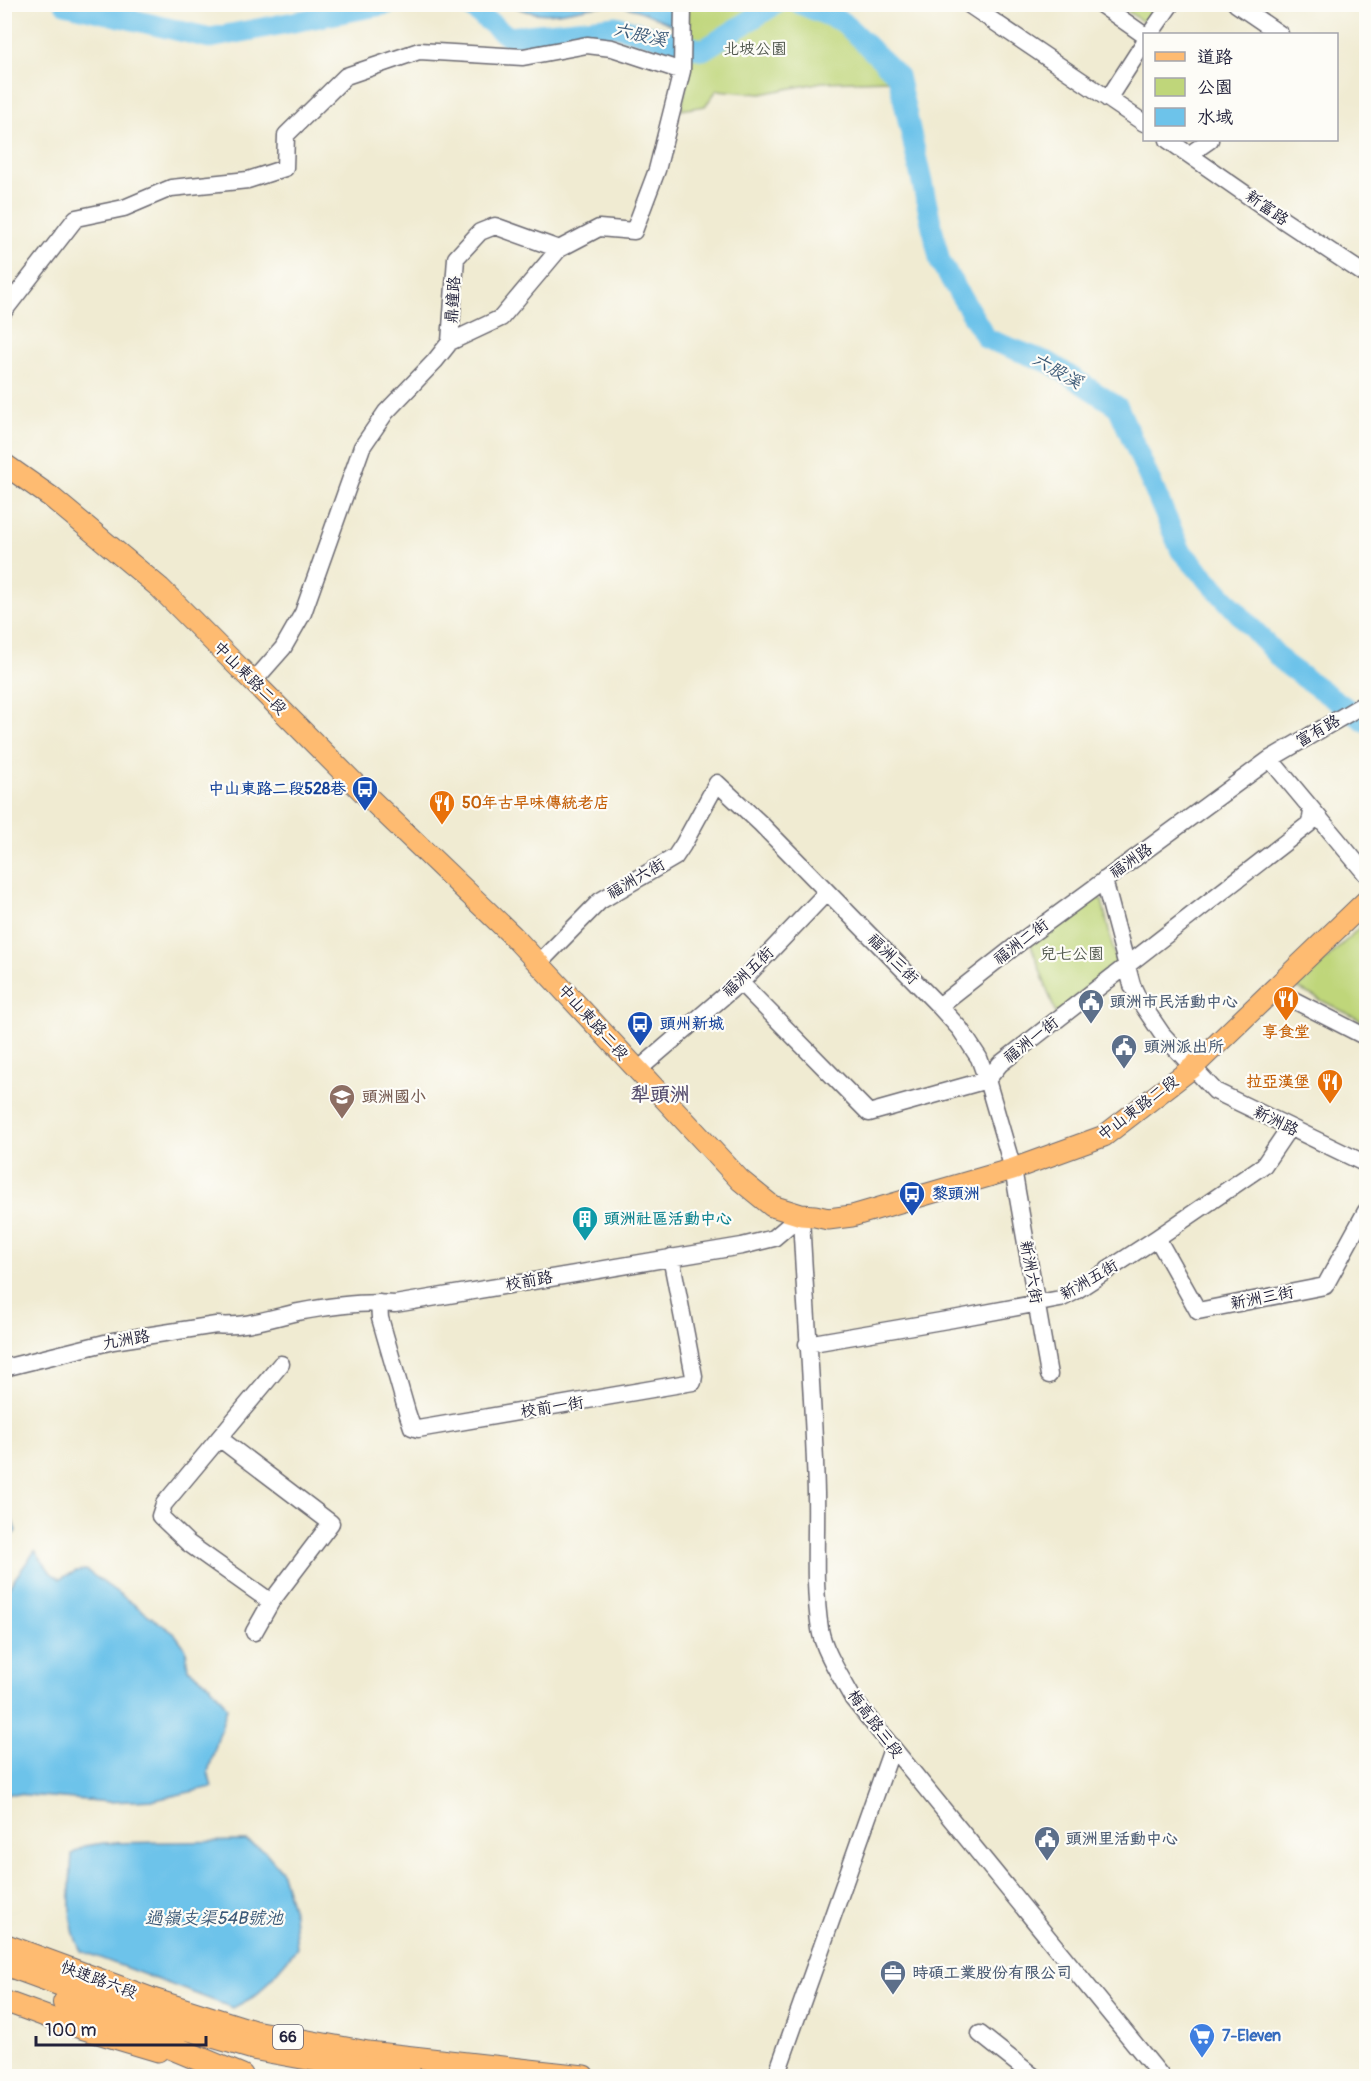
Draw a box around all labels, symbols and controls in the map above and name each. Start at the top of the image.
water label: 六股溪 [611,18,670,52]
legend [1143,33,1338,141]
park label: 北坡公園 [723,39,787,59]
text: 道路 [1197,46,1233,69]
text: 公園 [1197,76,1233,99]
text: 水域 [1197,106,1233,129]
street label: 新富路 [1242,186,1292,230]
street label: 鼎鐘路 [441,275,465,325]
water label: 六股溪 [1028,348,1087,395]
street label: 中山東路二段 [209,637,291,719]
street label: 富有路 [1292,710,1344,752]
bus stop icon: 中山東路二段528巷 [350,774,380,812]
place label: 中山東路二段528巷 [208,779,347,799]
restaurant icon: 50年古早味傳統老店 [427,788,457,826]
place label: 50年古早味傳統老店 [462,793,610,813]
street label: 福洲路 [1106,839,1156,883]
street label: 福洲六街 [603,854,669,904]
street label: 福洲二街 [989,915,1053,969]
street label: 福洲三街 [863,929,923,989]
street label: 福洲五街 [718,943,778,1001]
park label: 兒七公園 [1040,944,1104,964]
street label: 中山東路二段 [553,980,633,1064]
restaurant icon: 享食堂 [1271,984,1301,1022]
public building icon: 頭洲市民活動中心 [1076,987,1106,1025]
place label: 頭洲市民活動中心 [1110,992,1238,1012]
bus stop icon: 頭州新城 [625,1009,655,1047]
street label: 福洲一街 [1000,1012,1062,1068]
place label: 頭州新城 [660,1014,724,1034]
place label: 享食堂 [1262,1022,1310,1042]
public building icon: 頭洲派出所 [1109,1032,1139,1070]
place label: 頭洲派出所 [1144,1037,1224,1057]
restaurant icon: 拉亞漢堡 [1315,1067,1345,1105]
street label: 中山東路二段 [1094,1071,1182,1145]
place label: 拉亞漢堡 [1246,1072,1310,1092]
school or university icon: 頭洲國小 [327,1082,357,1120]
district label: 犁頭洲 [630,1082,690,1107]
place label: 頭洲國小 [362,1087,426,1107]
street label: 新洲路 [1250,1101,1302,1141]
bus stop icon: 黎頭洲 [897,1179,927,1217]
place label: 黎頭洲 [932,1184,980,1204]
building icon: 頭洲社區活動中心 [570,1204,600,1242]
place label: 頭洲社區活動中心 [604,1209,732,1229]
street label: 新洲六街 [1016,1239,1046,1305]
street label: 新洲五街 [1056,1255,1122,1305]
street label: 校前路 [504,1267,554,1295]
street label: 新洲三街 [1229,1282,1295,1314]
street label: 九洲路 [101,1326,151,1354]
street label: 校前一街 [519,1392,585,1422]
street label: 梅高路三段 [843,1686,907,1762]
public building icon: 頭洲里活動中心 [1032,1824,1062,1862]
place label: 頭洲里活動中心 [1066,1829,1178,1849]
water label: 過嶺支渠54B號池 [145,1907,284,1930]
street label: 快速路六段 [58,1957,140,2003]
office icon: 時碩工業股份有限公司 [878,1958,908,1996]
place label: 時碩工業股份有限公司 [912,1963,1072,1983]
scale bar [36,2009,206,2047]
text: 100 m [45,2019,97,2042]
supermarket icon: 7-Eleven [1187,2021,1217,2059]
road number: 66 [273,2025,303,2049]
place label: 7-Eleven [1222,2026,1281,2046]

